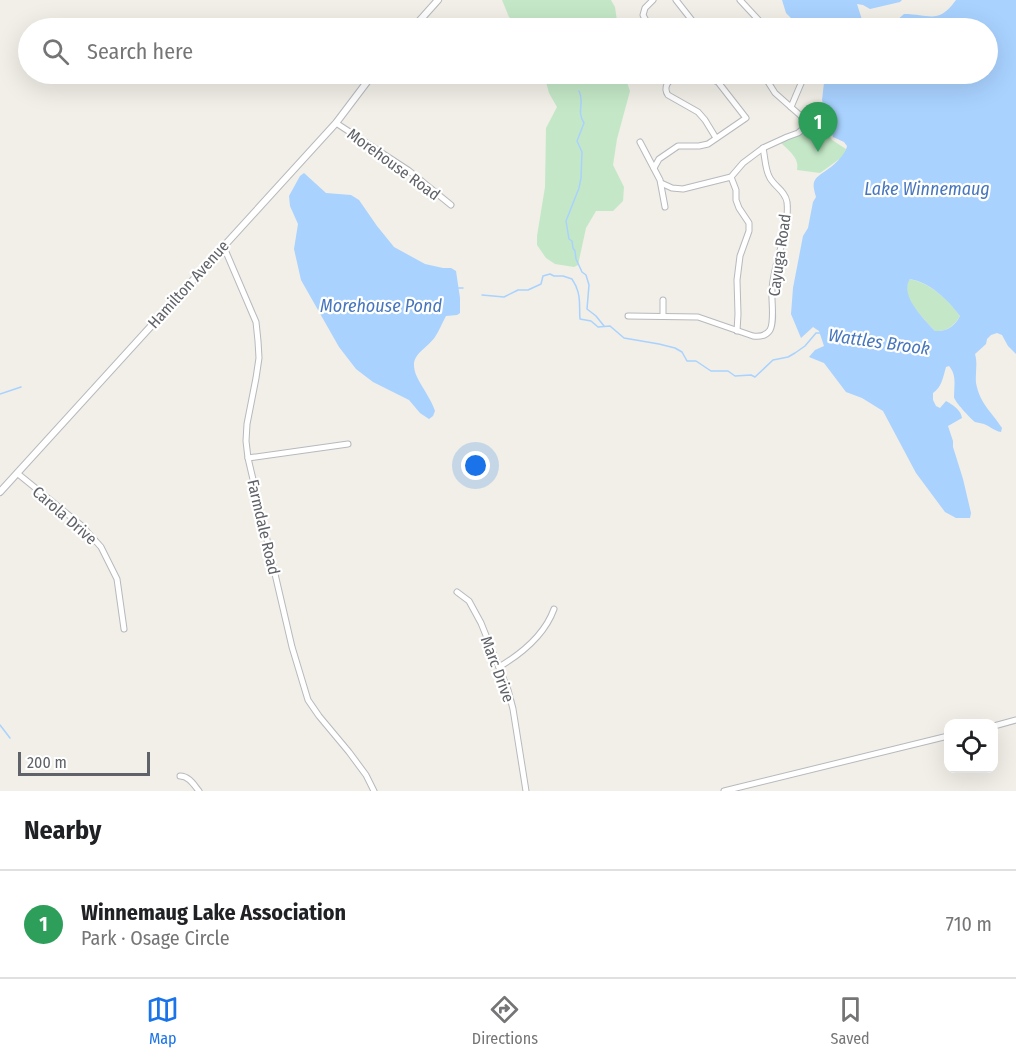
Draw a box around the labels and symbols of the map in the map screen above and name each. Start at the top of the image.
pin: 1 [798,102,838,152]
street label: Morehouse Road [344,124,444,204]
water label: Lake Winnemaug [864,178,990,200]
street label: Cayuga Road [764,213,795,298]
street label: Hamilton Avenue [144,236,233,332]
water label: Morehouse Pond [320,295,442,317]
water label: Wattles Brook [827,324,931,360]
your location [461,451,490,480]
street label: Farmdale Road [243,478,284,577]
street label: Carola Drive [29,482,101,549]
street label: Marc Drive [477,634,518,705]
scale bar [18,749,150,776]

